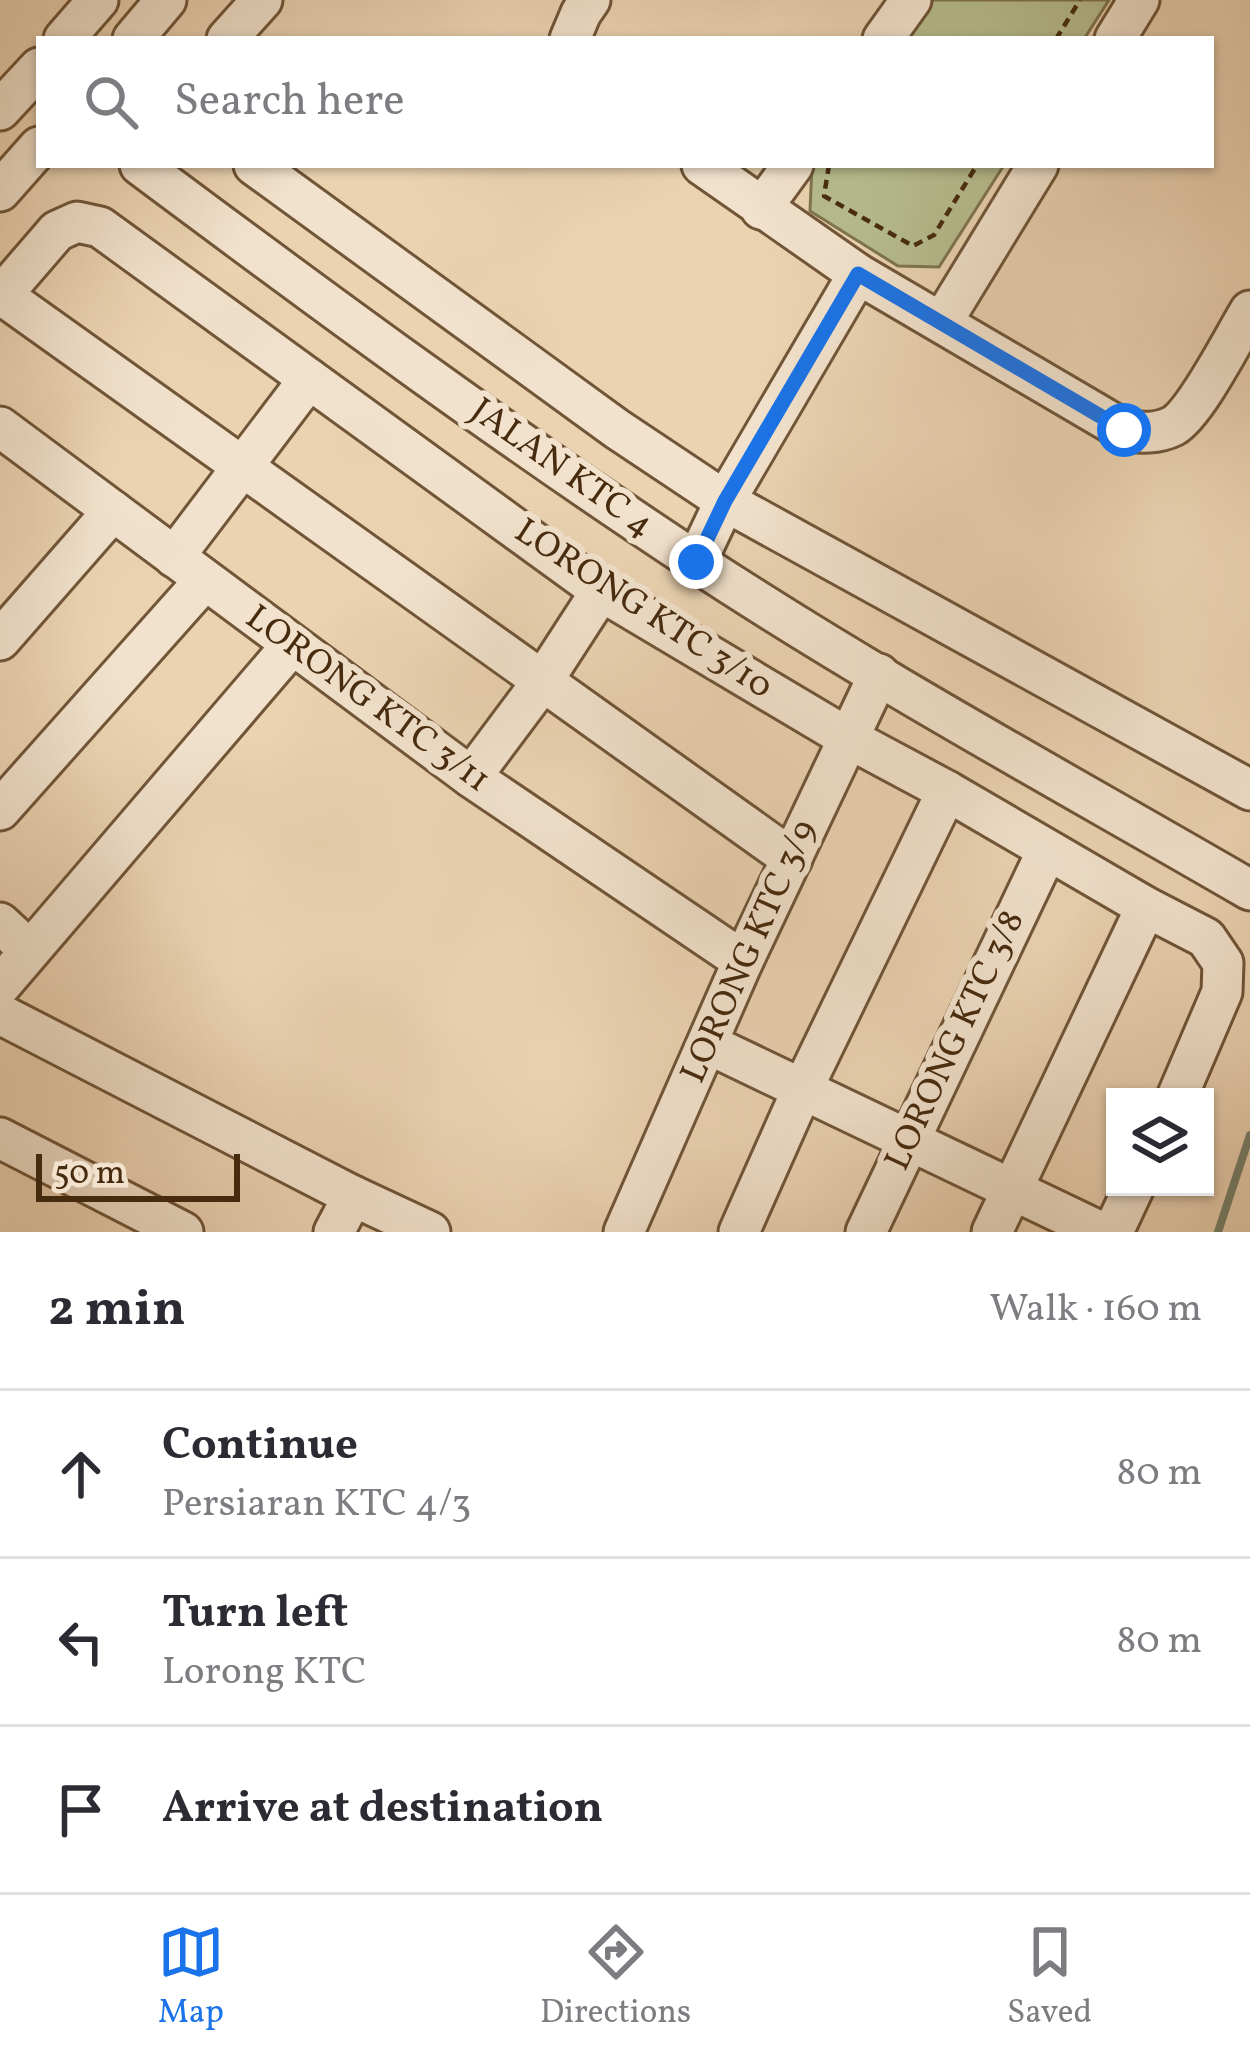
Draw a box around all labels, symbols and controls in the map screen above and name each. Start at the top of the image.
search box [36,36,1214,168]
icon: search [78,69,144,135]
text: Search here [174,71,405,134]
street label: JALAN KTC 4 [459,387,663,551]
route start [1097,403,1151,457]
street label: LORONG KTC 3/10 [504,508,782,712]
route end [669,535,723,589]
street label: LORONG KTC 3/11 [234,594,500,806]
street label: LORONG KTC 3/9 [670,813,830,1091]
street label: LORONG KTC 3/8 [874,903,1038,1179]
map controls [1106,1088,1214,1196]
button: layers [1106,1088,1214,1196]
scale bar [36,1148,240,1201]
text: 50 m [54,1152,125,1198]
text: 2 min [48,1275,186,1346]
text: Walk · 160 m [989,1283,1202,1337]
text: Continue [162,1415,358,1478]
icon: ahead [48,1441,114,1507]
text: 80 m [1116,1447,1202,1501]
text: Persiaran KTC 4/3 [162,1478,471,1532]
text: Turn left [162,1583,348,1646]
icon: left [48,1609,114,1675]
text: 80 m [1116,1615,1202,1669]
text: Lorong KTC [162,1646,366,1700]
icon: arrive [48,1777,114,1843]
text: Arrive at destination [162,1778,603,1841]
tab: Map [158,1919,224,2037]
tab: Directions [540,1919,691,2037]
tab: Saved [1007,1919,1092,2037]

